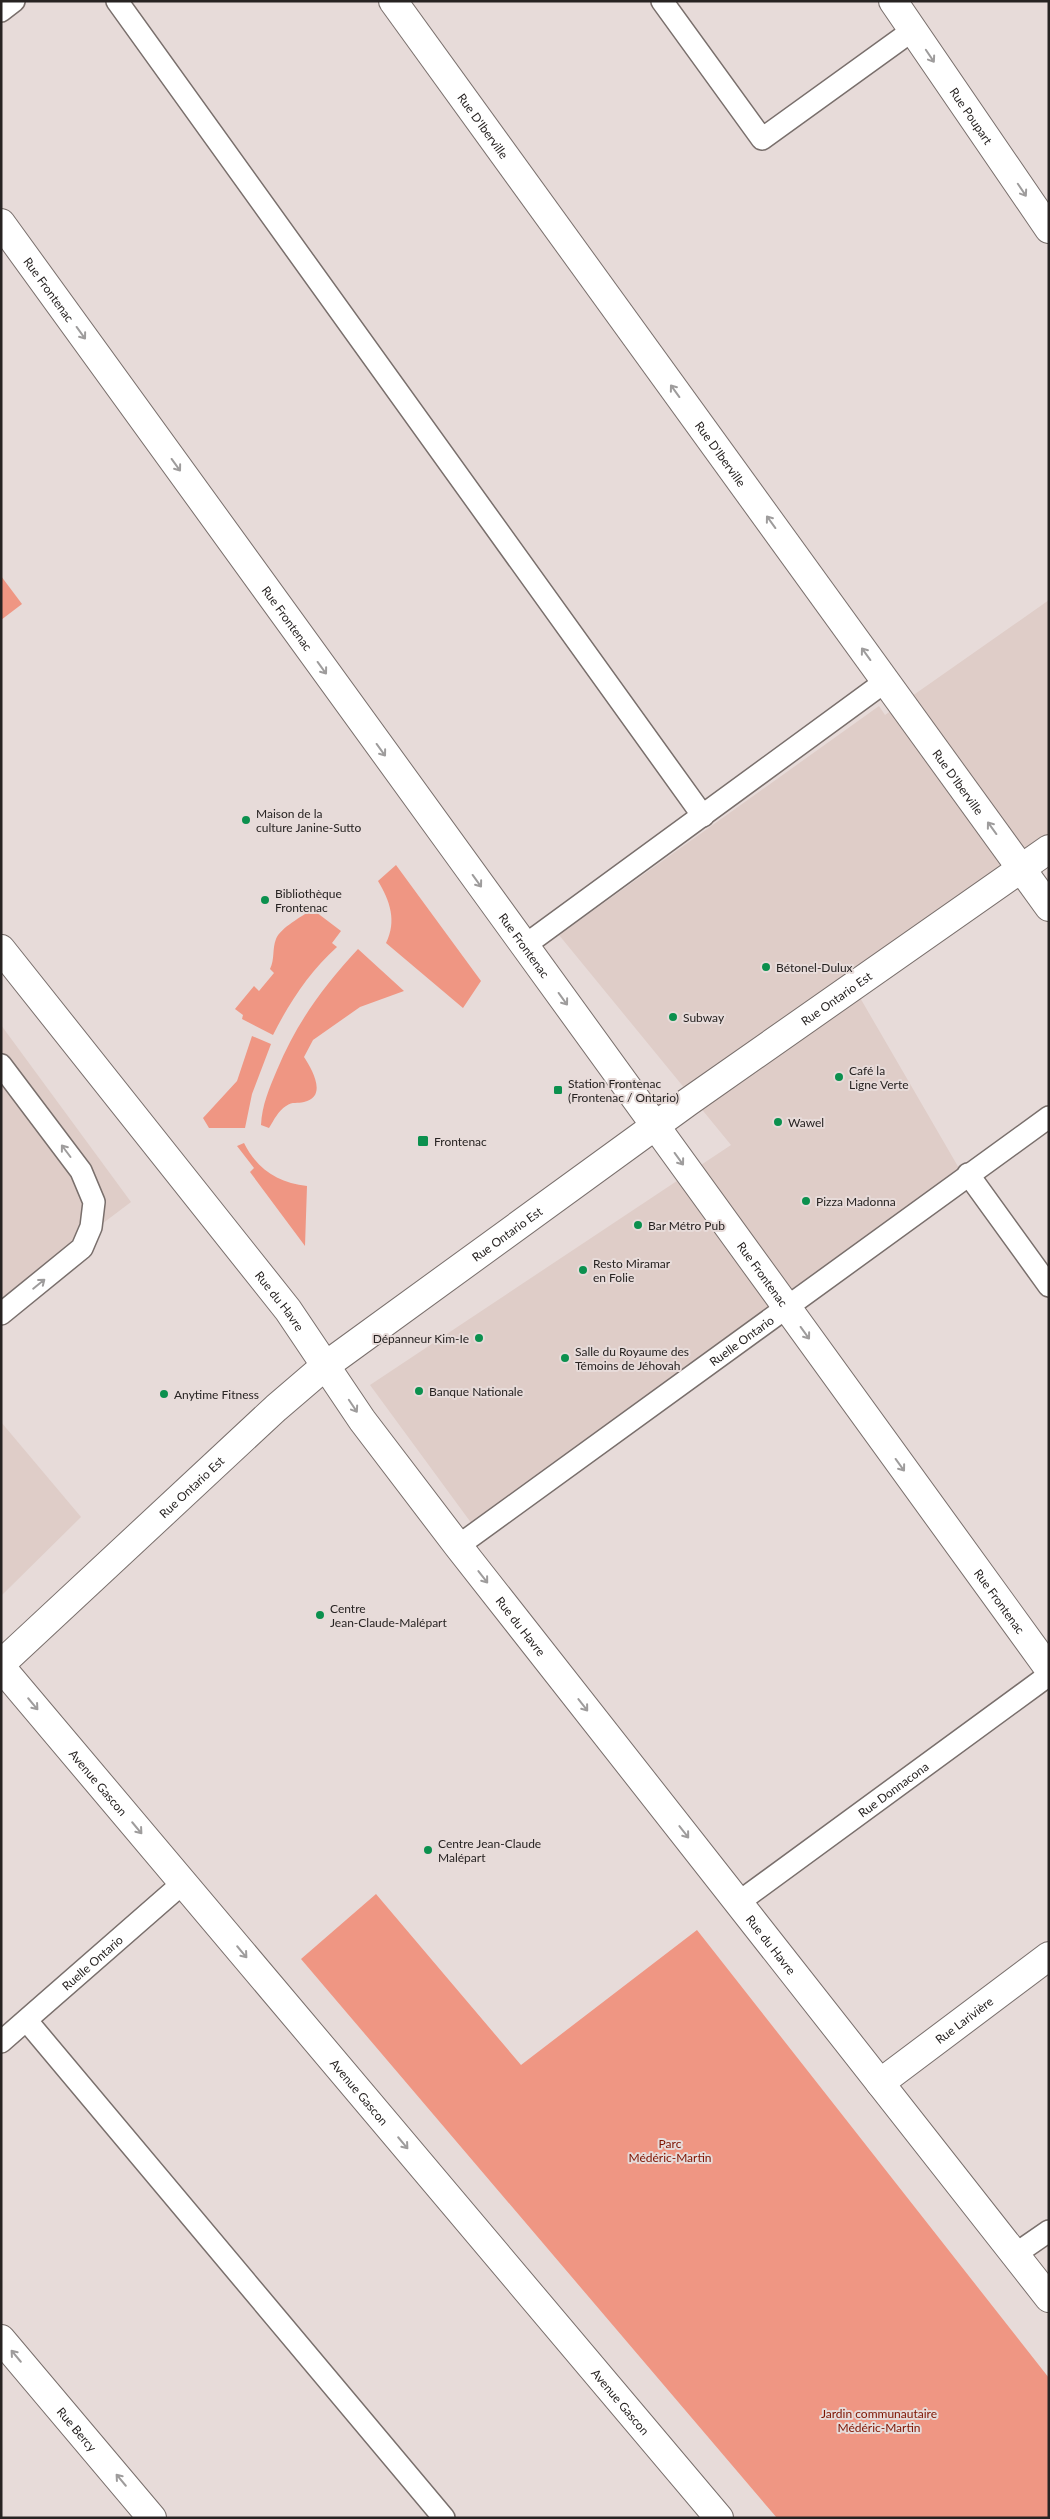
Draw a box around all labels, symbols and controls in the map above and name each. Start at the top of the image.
one-way arrow [925,49,935,63]
street label: Rue Poupart [947,85,996,147]
street label: Rue D'Iberville [455,90,512,161]
one-way arrow [1017,183,1027,197]
street label: Rue Frontenac [21,254,78,325]
one-way arrow [76,326,86,340]
one-way arrow [670,384,680,398]
street label: Rue D'Iberville [692,418,749,489]
one-way arrow [171,458,181,472]
one-way arrow [766,516,776,530]
street label: Rue Frontenac [259,583,316,654]
one-way arrow [861,647,871,661]
one-way arrow [317,661,327,675]
one-way arrow [376,743,386,757]
street label: Rue D'Iberville [930,746,987,817]
place label: Maison de la culture Janine-Sutto [256,806,362,835]
marker: Maison de la culture Janine-Sutto [240,814,252,826]
one-way arrow [987,821,997,835]
one-way arrow [472,874,482,888]
place label: Bibliothèque Frontenac [275,886,342,915]
marker: Bibliothèque Frontenac [259,894,271,906]
street label: Rue Frontenac [496,910,553,981]
place label: Bétonel-Dulux [776,960,853,975]
marker: Bétonel-Dulux [760,961,772,973]
street label: Rue Ontario Est [798,968,875,1028]
one-way arrow [558,992,568,1006]
place label: Subway [683,1010,725,1025]
marker: Subway [667,1011,679,1023]
place label: Café la Ligne Verte [849,1063,909,1092]
marker: Café la Ligne Verte [833,1071,845,1083]
place label: Station Frontenac (Frontenac / Ontario) [568,1076,679,1105]
marker: Station Frontenac (Frontenac / Ontario) [552,1084,564,1096]
place label: Wawel [788,1115,824,1130]
marker: Wawel [772,1116,784,1128]
marker: Frontenac [416,1134,430,1148]
place label: Frontenac [434,1134,487,1149]
one-way arrow [61,1144,71,1158]
one-way arrow [674,1152,684,1166]
place label: Pizza Madonna [816,1194,896,1209]
marker: Pizza Madonna [800,1195,812,1207]
street label: Rue Ontario Est [469,1203,545,1264]
place label: Bar Métro Pub [648,1218,725,1233]
marker: Bar Métro Pub [632,1219,644,1231]
street label: Rue Frontenac [734,1239,791,1309]
place label: Resto Miramar en Folie [593,1256,671,1285]
marker: Resto Miramar en Folie [577,1264,589,1276]
street label: Rue du Havre [252,1268,307,1334]
one-way arrow [32,1278,45,1289]
street label: Ruelle Ontario [706,1312,777,1369]
one-way arrow [800,1326,810,1340]
place label: Dépanneur Kim-Ie [373,1331,469,1346]
marker: Dépanneur Kim-Ie [473,1332,485,1344]
place label: Salle du Royaume des Témoins de Jéhovah [575,1344,689,1373]
marker: Salle du Royaume des Témoins de Jéhovah [559,1352,571,1364]
place label: Banque Nationale [429,1384,523,1399]
marker: Banque Nationale [413,1385,425,1397]
place label: Anytime Fitness [174,1387,259,1402]
marker: Anytime Fitness [158,1388,170,1400]
one-way arrow [348,1399,358,1413]
street label: Rue Ontario Est [156,1452,227,1521]
one-way arrow [895,1458,906,1471]
street label: Rue Frontenac [971,1566,1028,1637]
one-way arrow [478,1570,488,1584]
street label: Rue du Havre [493,1593,549,1659]
place label: Centre Jean-Claude-Malépart [330,1601,447,1630]
marker: Centre Jean-Claude-Malépart [314,1609,326,1621]
one-way arrow [27,1697,38,1710]
one-way arrow [578,1698,589,1711]
street label: Avenue Gascon [66,1746,131,1819]
street label: Rue Donnacona [855,1758,931,1820]
one-way arrow [132,1822,143,1835]
one-way arrow [678,1826,689,1839]
place label: Centre Jean-Claude Malépart [438,1836,541,1865]
marker: Centre Jean-Claude Malépart [422,1844,434,1856]
street label: Rue du Havre [743,1912,799,1977]
street label: Ruelle Ontario [59,1932,126,1993]
one-way arrow [236,1946,248,1959]
street label: Rue Larivière [932,1993,996,2047]
street label: Avenue Gascon [327,2056,392,2128]
park label: Parc Médéric-Martin [628,2136,712,2165]
one-way arrow [398,2137,409,2150]
one-way arrow [10,2350,22,2363]
street label: Avenue Gascon [589,2365,653,2438]
street label: Rue Bercy [54,2404,101,2455]
park label: Jardin communautaire Médéric-Martin [821,2406,937,2435]
one-way arrow [115,2474,126,2487]

